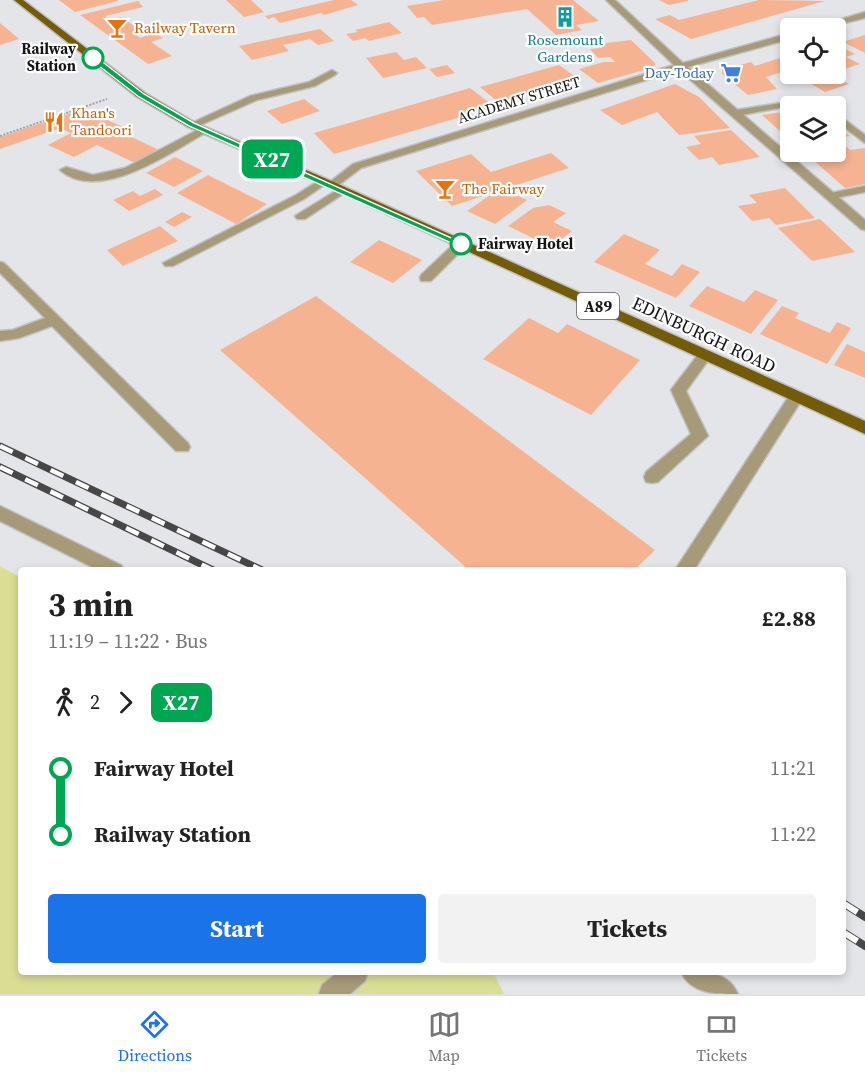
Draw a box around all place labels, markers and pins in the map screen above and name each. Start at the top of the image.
building icon: Rosemount Gardens [553,5,577,29]
bar icon: Railway Tavern [105,16,129,40]
place label: Railway Tavern [134,17,236,38]
place label: Rosemount Gardens [527,29,603,67]
place label: Railway Station [21,38,76,76]
marker: Railway Station [82,47,104,69]
supermarket icon: Day-Today [719,61,743,85]
place label: Day-Today [645,62,714,83]
place label: Khan's Tandoori [71,102,132,140]
restaurant icon: Khan's Tandoori [42,110,66,134]
bar icon: The Fairway [433,177,457,201]
place label: The Fairway [462,178,545,199]
marker: Fairway Hotel [450,233,472,255]
place label: Fairway Hotel [478,233,574,254]

